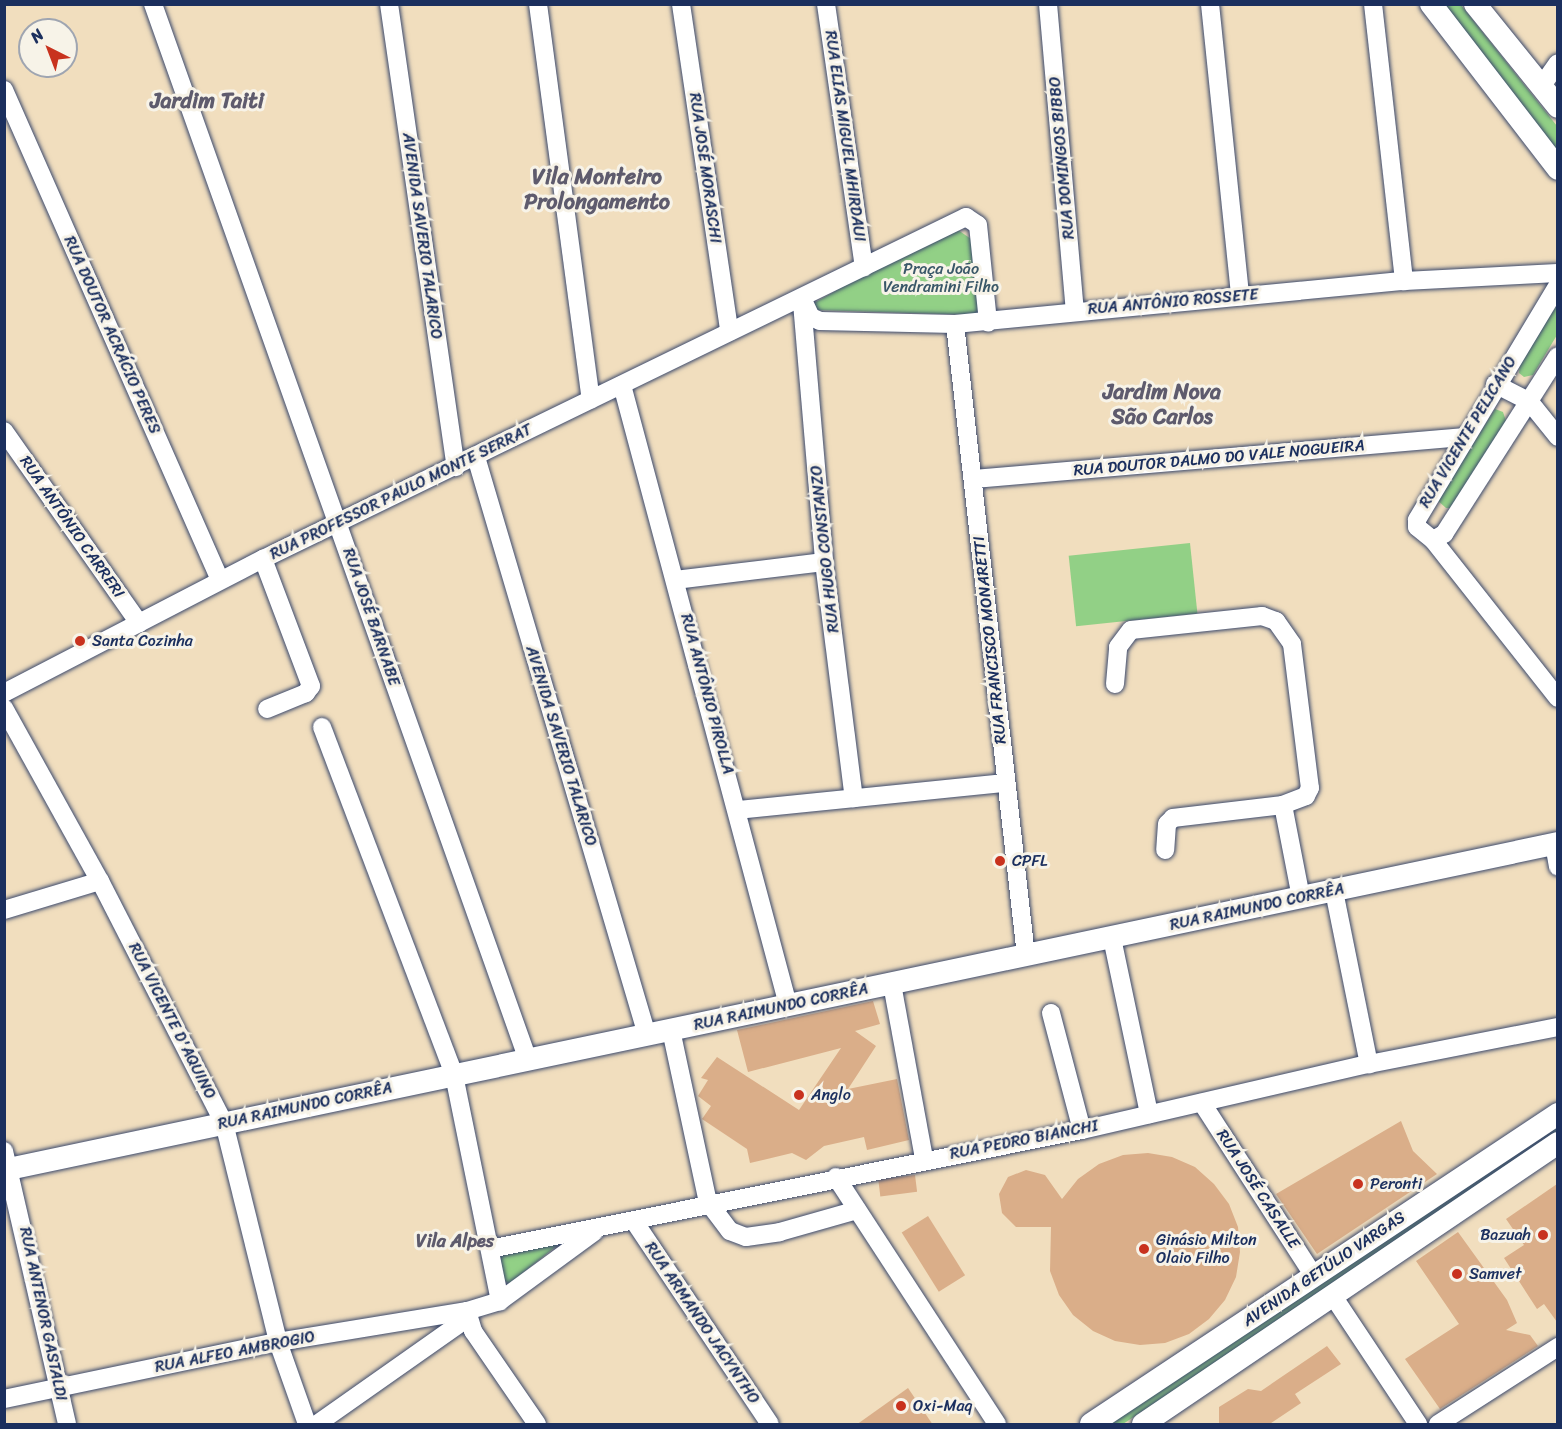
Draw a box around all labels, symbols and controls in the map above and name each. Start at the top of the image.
north arrow [18,18,78,78]
text: N [23,21,51,50]
street label: RUA ELIAS MIGUEL MHIRDAUI [820,27,870,245]
street label: RUA DOMINGOS BIBBO [1045,75,1079,241]
district label: Jardim Taiti [150,88,264,114]
street label: RUA JOSÉ MORASCHI [685,91,725,245]
street label: AVENIDA SAVERIO TALARICO [398,132,446,340]
district label: Vila Monteiro Prolongamento [524,163,670,214]
street label: RUA DOUTOR ACRÁCIO PERES [60,234,164,436]
park label: Praça João Vendramini Filho [883,259,999,297]
street label: RUA ANTÔNIO ROSSETE [1087,285,1259,319]
street label: RUA VICENTE PELICANO [1415,353,1521,511]
district label: Jardim Nova São Carlos [1103,378,1221,430]
street label: RUA PROFESSOR PAULO MONTE SERRAT [267,420,535,564]
street label: RUA DOUTOR DALMO DO VALE NOGUEIRA [1073,436,1365,480]
street label: RUA ANTÔNIO CARRERI [16,452,128,602]
street label: RUA HUGO CONSTANZO [807,464,843,634]
street label: RUA FRANCISCO MONARETTI [969,534,1011,746]
street label: RUA JOSÉ BARNABE [338,545,404,689]
street label: RUA ANTÔNIO PIROLLA [676,611,738,777]
place label: Santa Cozinha [92,631,193,651]
marker: Santa Cozinha [73,634,87,648]
street label: AVENIDA SAVERIO TALARICO [522,644,600,848]
place label: CPFL [1012,851,1047,871]
marker: CPFL [993,854,1007,868]
street label: RUA RAIMUNDO CORRÊA [1168,879,1346,935]
street label: RUA VICENTE D'AQUINO [124,939,220,1103]
street label: RUA RAIMUNDO CORRÊA [692,979,870,1035]
street label: RUA RAIMUNDO CORRÊA [216,1078,394,1134]
place label: Anglo [811,1085,851,1105]
marker: Anglo [792,1088,806,1102]
street label: RUA PEDRO BIANCHI [949,1116,1099,1164]
street label: RUA JOSÉ CASALLE [1212,1125,1304,1253]
place label: Peronti [1370,1174,1422,1194]
marker: Peronti [1351,1177,1365,1191]
street label: AVENIDA GETÚLIO VARGAS [1239,1207,1409,1331]
street label: RUA ANTENOR GASTALDI [15,1225,71,1403]
place label: Bazuah [1480,1225,1531,1245]
marker: Bazuah [1536,1228,1550,1242]
district label: Vila Alpes [416,1230,494,1252]
place label: Ginásio Milton Olaio Filho [1156,1230,1257,1268]
street label: RUA ARMANDO JACYNTHO [640,1238,764,1408]
marker: Ginásio Milton Olaio Filho [1137,1242,1151,1256]
place label: Samvet [1469,1264,1521,1284]
marker: Samvet [1450,1267,1464,1281]
street label: RUA ALFEO AMBROGIO [153,1327,317,1377]
place label: Oxi-Maq [913,1396,972,1416]
marker: Oxi-Maq [894,1399,908,1413]

